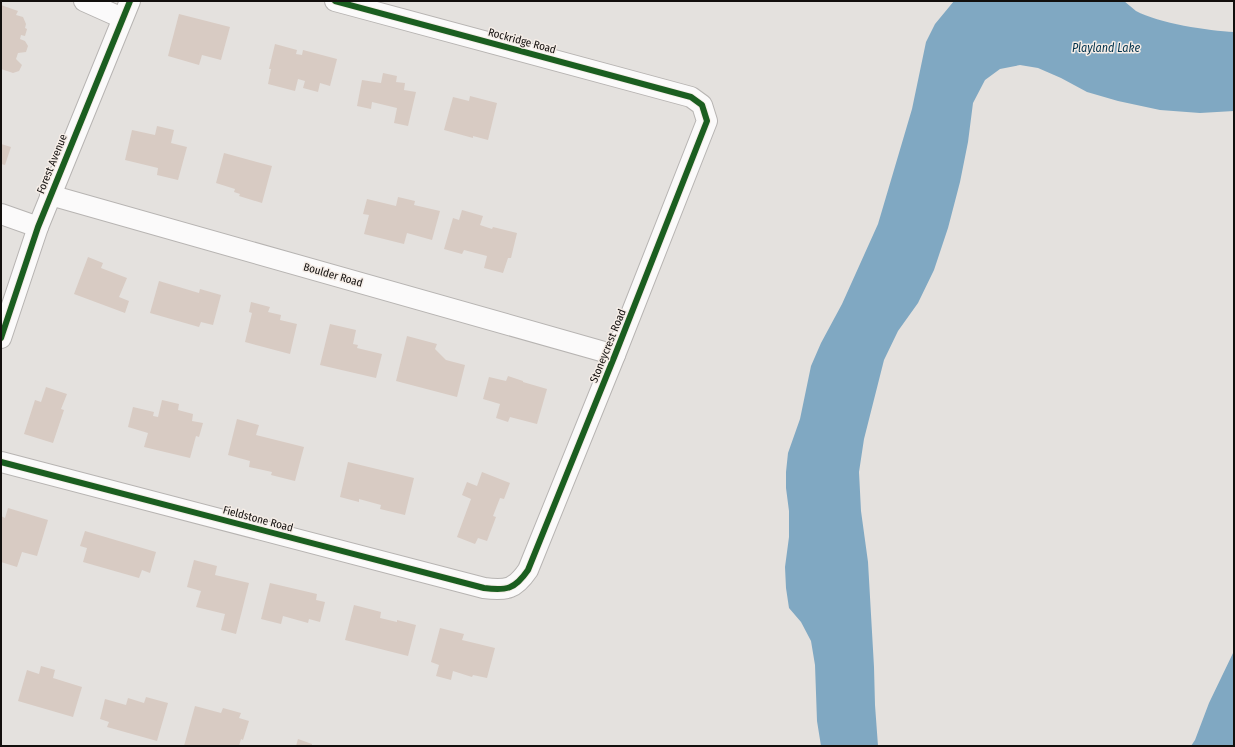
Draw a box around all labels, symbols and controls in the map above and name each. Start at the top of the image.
street label: Rockridge Road [487,26,557,56]
water label: Playland Lake [1072,41,1140,55]
street label: Forest Avenue [34,132,70,196]
street label: Boulder Road [302,260,364,290]
street label: Stoneycrest Road [587,307,629,385]
street label: Fieldstone Road [222,503,294,535]

